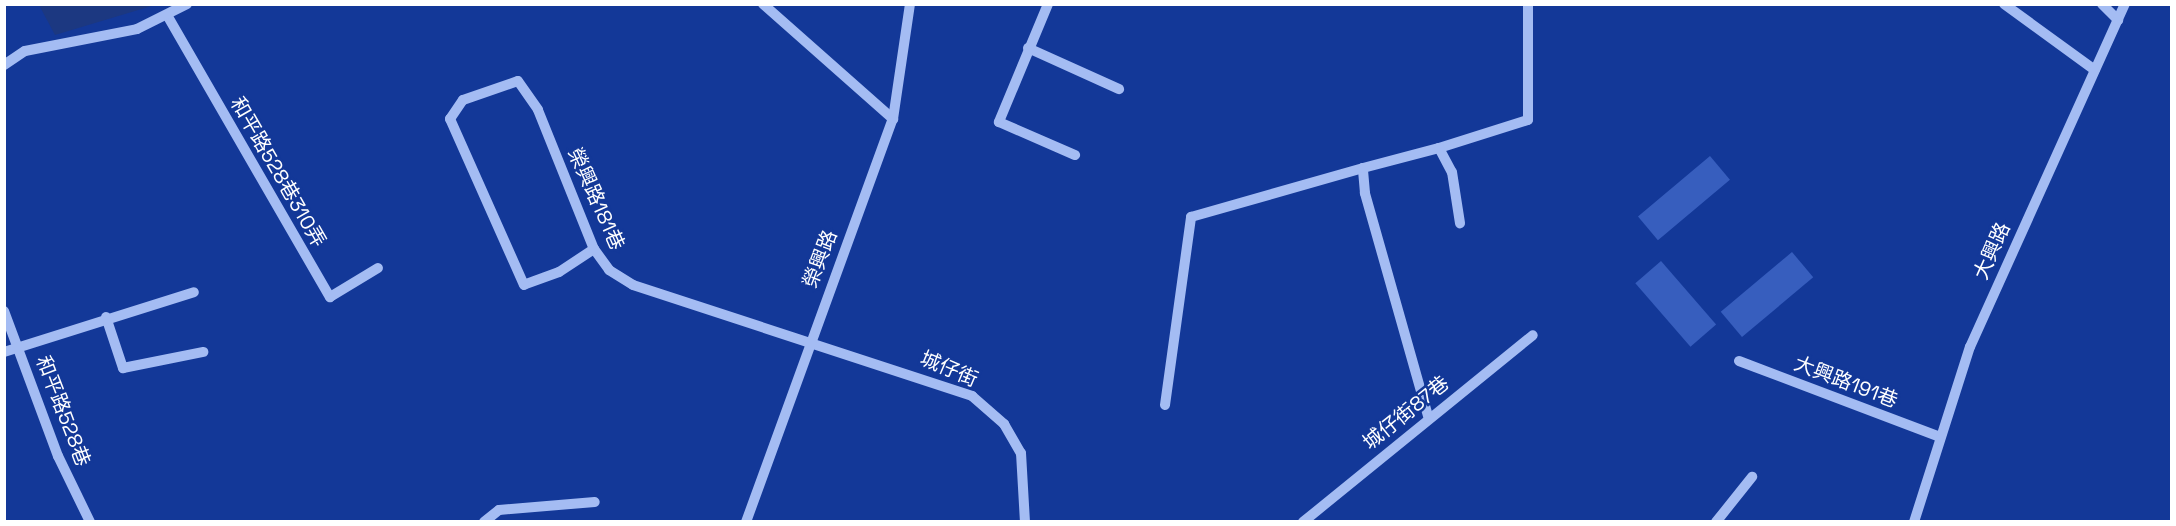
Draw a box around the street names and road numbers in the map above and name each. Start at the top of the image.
street label: 和平路528巷310弄 [225,93,331,251]
street label: 榮興路181巷 [563,144,629,254]
street label: 大興路 [1969,219,2015,283]
street label: 榮興路 [798,227,842,291]
street label: 城仔街 [917,346,981,392]
street label: 大興路191巷 [1791,351,1901,413]
street label: 和平路528巷 [31,352,95,470]
street label: 城仔街87巷 [1358,371,1454,455]

